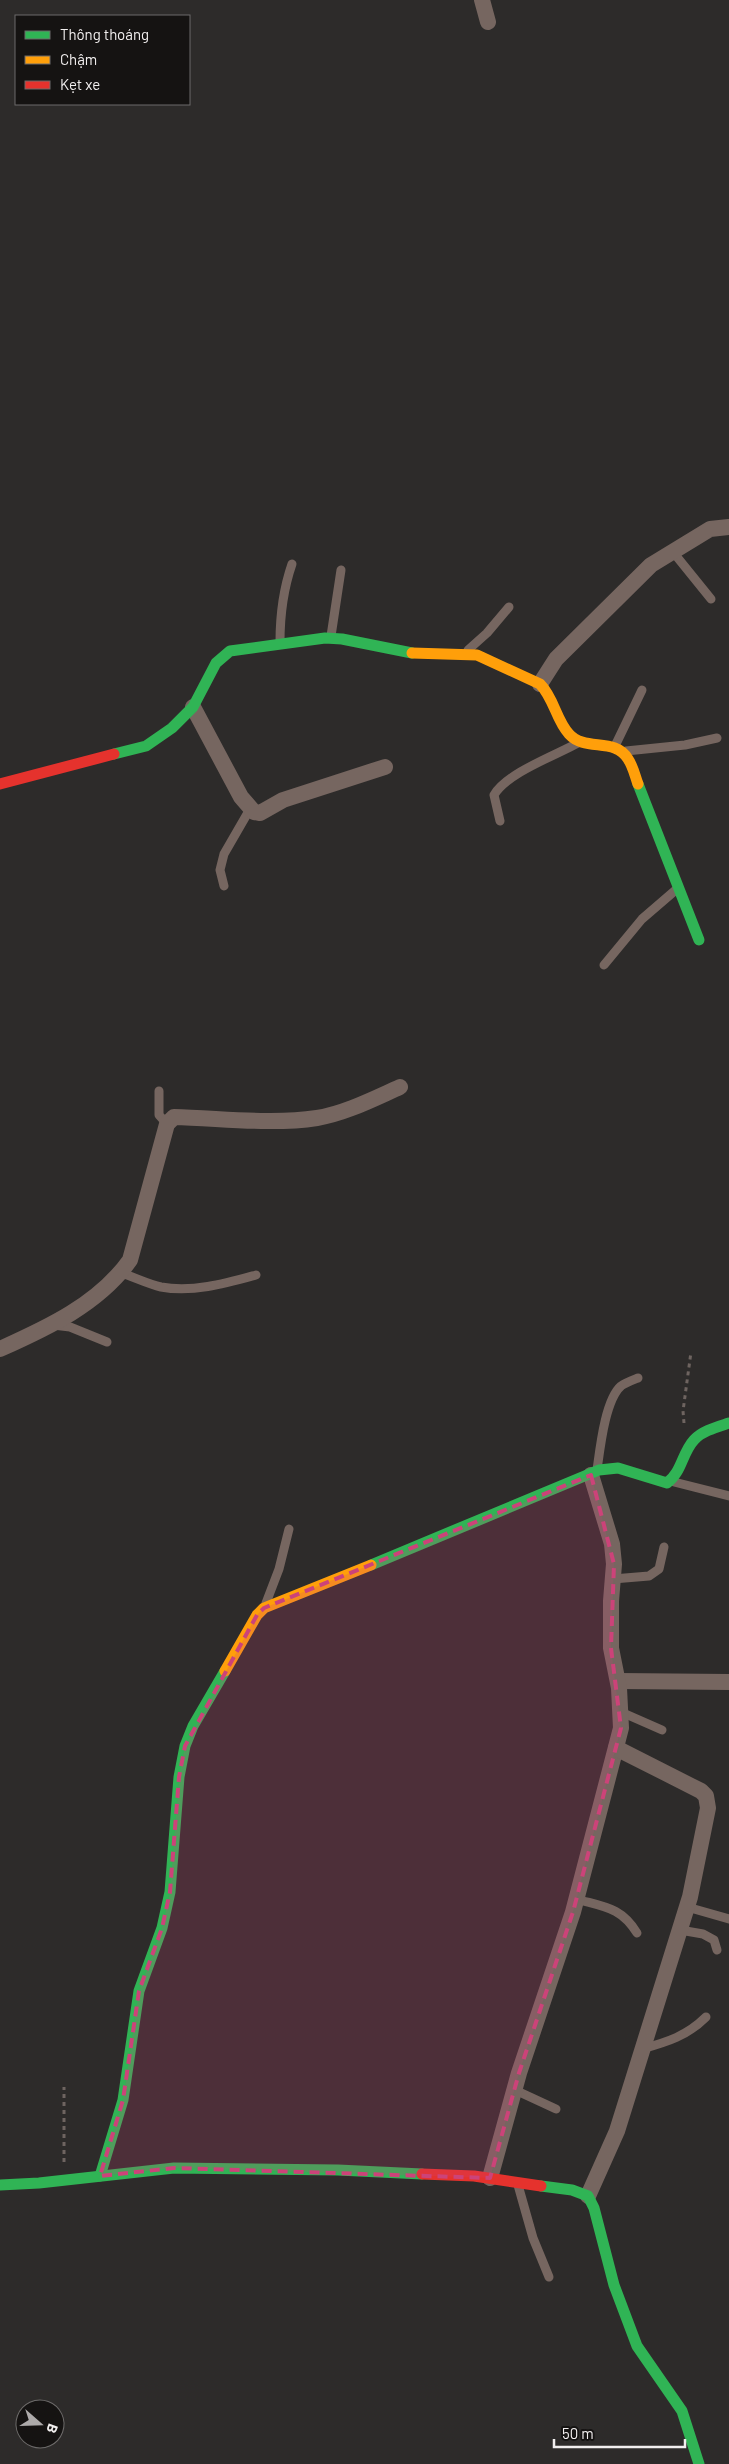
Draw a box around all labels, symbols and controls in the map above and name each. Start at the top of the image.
legend [15,15,190,105]
text: Thông thoáng [60,25,149,43]
text: Chậm [60,50,97,68]
text: Kẹt xe [60,75,100,93]
north arrow [15,2399,65,2449]
scale bar [554,2416,685,2448]
text: B [43,2422,62,2436]
text: 50 m [562,2424,594,2442]

